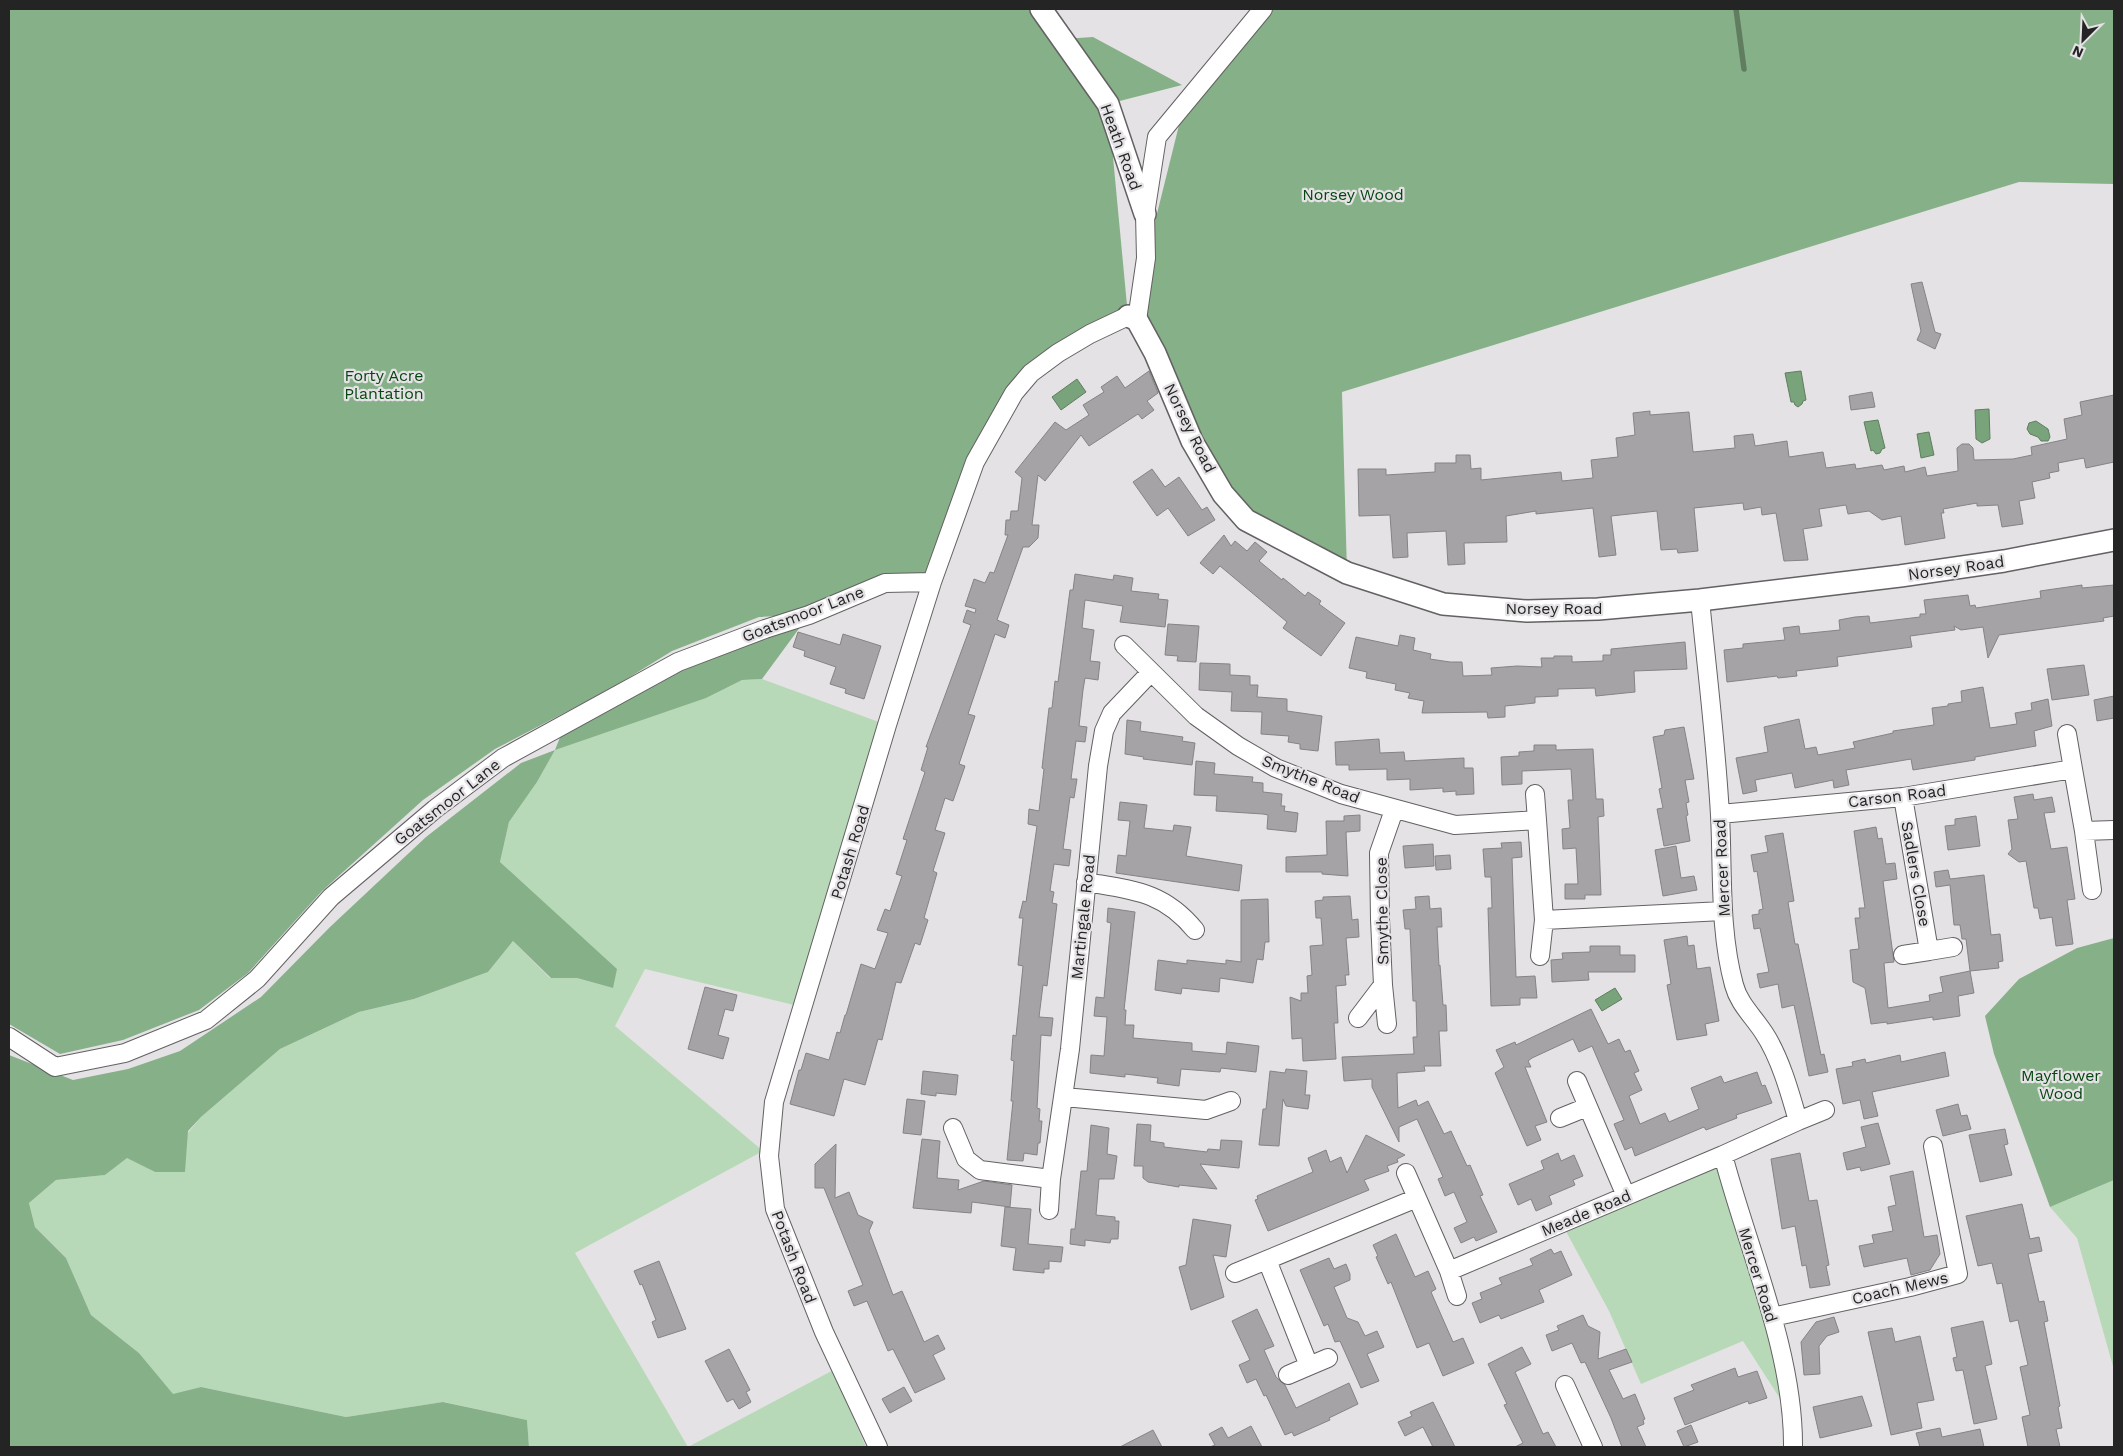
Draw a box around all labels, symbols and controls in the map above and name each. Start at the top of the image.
north arrow [2058,15,2108,65]
text: N [2070,42,2086,61]
street label: Heath Road [1097,101,1145,193]
park label: Norsey Wood [1302,185,1404,204]
park label: Forty Acre Plantation [344,366,424,403]
street label: Norsey Road [1160,380,1220,476]
street label: Norsey Road [1907,552,2005,584]
street label: Goatsmoor Lane [739,582,867,646]
street label: Norsey Road [1505,599,1603,618]
street label: Smythe Road [1259,751,1363,807]
street label: Goatsmoor Lane [390,755,504,849]
street label: Carson Road [1847,781,1947,811]
street label: Potash Road [827,803,873,901]
street label: Mercer Road [1710,819,1734,917]
street label: Sadlers Close [1897,820,1935,928]
street label: Martingale Road [1067,853,1099,981]
street label: Smythe Close [1372,857,1392,965]
park label: Mayflower Wood [2021,1066,2101,1103]
street label: Meade Road [1538,1186,1634,1240]
street label: Potash Road [768,1208,820,1306]
street label: Mercer Road [1735,1225,1781,1325]
street label: Coach Mews [1850,1268,1950,1308]

